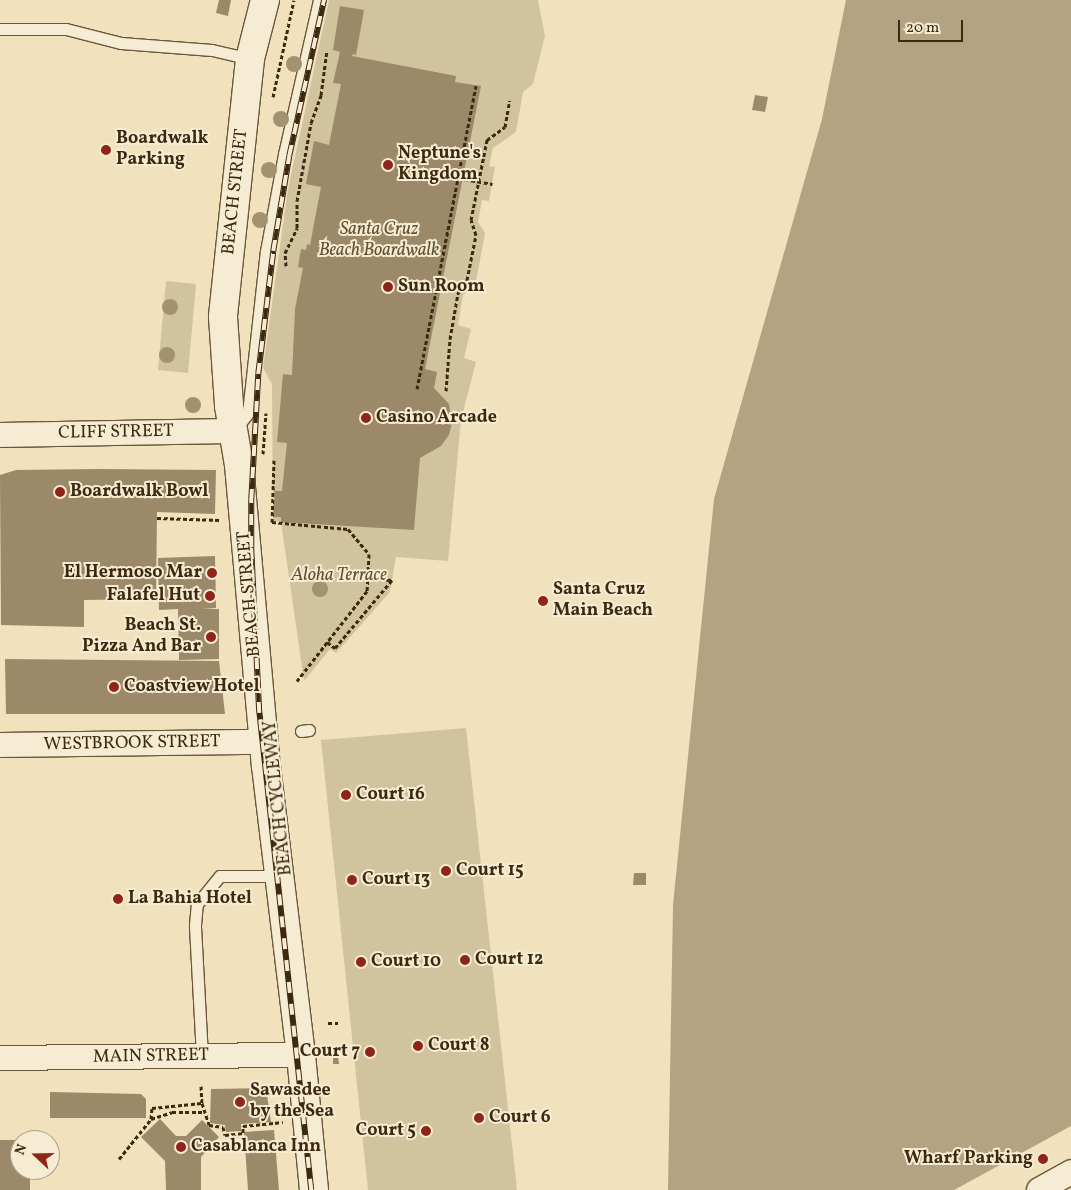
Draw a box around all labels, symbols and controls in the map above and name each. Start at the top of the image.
scale bar [901,10,966,42]
text: 20 m [906,18,939,39]
street label: BEACH STREET [219,128,253,256]
place label: Boardwalk Parking [116,129,209,172]
marker: Boardwalk Parking [100,144,112,156]
place label: Neptune's Kingdom [398,144,481,186]
marker: Neptune's Kingdom [382,159,394,171]
park label: Santa Cruz Beach Boardwalk [319,220,439,262]
place label: Sun Room [398,276,485,298]
marker: Sun Room [382,281,394,293]
place label: Casino Arcade [376,407,497,429]
marker: Casino Arcade [360,412,372,424]
street label: CLIFF STREET [58,421,174,445]
place label: Boardwalk Bowl [70,481,208,503]
marker: Boardwalk Bowl [54,486,66,498]
street label: BEACH STREET [234,530,266,658]
place label: El Hermoso Mar [64,562,202,584]
park label: Aloha Terrace [291,565,387,587]
marker: El Hermoso Mar [206,567,218,579]
place label: Santa Cruz Main Beach [553,580,653,622]
place label: Falafel Hut [107,585,200,607]
marker: Falafel Hut [204,590,216,602]
marker: Santa Cruz Main Beach [537,595,549,607]
place label: Beach St. Pizza And Bar [82,616,201,659]
marker: Beach St. Pizza And Bar [205,631,217,643]
place label: Coastview Hotel [124,676,260,698]
marker: Coastview Hotel [108,681,120,693]
street label: BEACH CYCLEWAY [260,719,298,877]
street label: WESTBROOK STREET [43,732,221,756]
place label: Court 16 [356,784,425,806]
marker: Court 16 [340,789,352,801]
place label: Court 15 [456,860,524,882]
marker: Court 15 [440,865,452,877]
place label: Court 13 [362,869,430,891]
marker: Court 13 [346,874,358,886]
place label: La Bahia Hotel [128,888,252,910]
marker: La Bahia Hotel [112,893,124,905]
place label: Court 12 [475,949,543,971]
place label: Court 10 [371,951,441,973]
marker: Court 12 [459,954,471,966]
marker: Court 10 [355,956,367,968]
place label: Court 8 [428,1035,490,1057]
marker: Court 8 [412,1040,424,1052]
place label: Court 7 [300,1041,360,1063]
street label: MAIN STREET [93,1045,209,1069]
marker: Court 7 [364,1046,376,1058]
place label: Sawasdee by the Sea [250,1081,334,1124]
marker: Sawasdee by the Sea [234,1096,246,1108]
place label: Court 6 [489,1107,551,1129]
marker: Court 6 [473,1112,485,1124]
place label: Court 5 [356,1120,416,1142]
marker: Court 5 [420,1125,432,1137]
north arrow [10,1130,60,1180]
place label: Casablanca Inn [191,1136,321,1158]
marker: Casablanca Inn [175,1141,187,1153]
text: N [11,1142,32,1158]
place label: Wharf Parking [905,1148,1033,1170]
marker: Wharf Parking [1037,1153,1049,1165]

